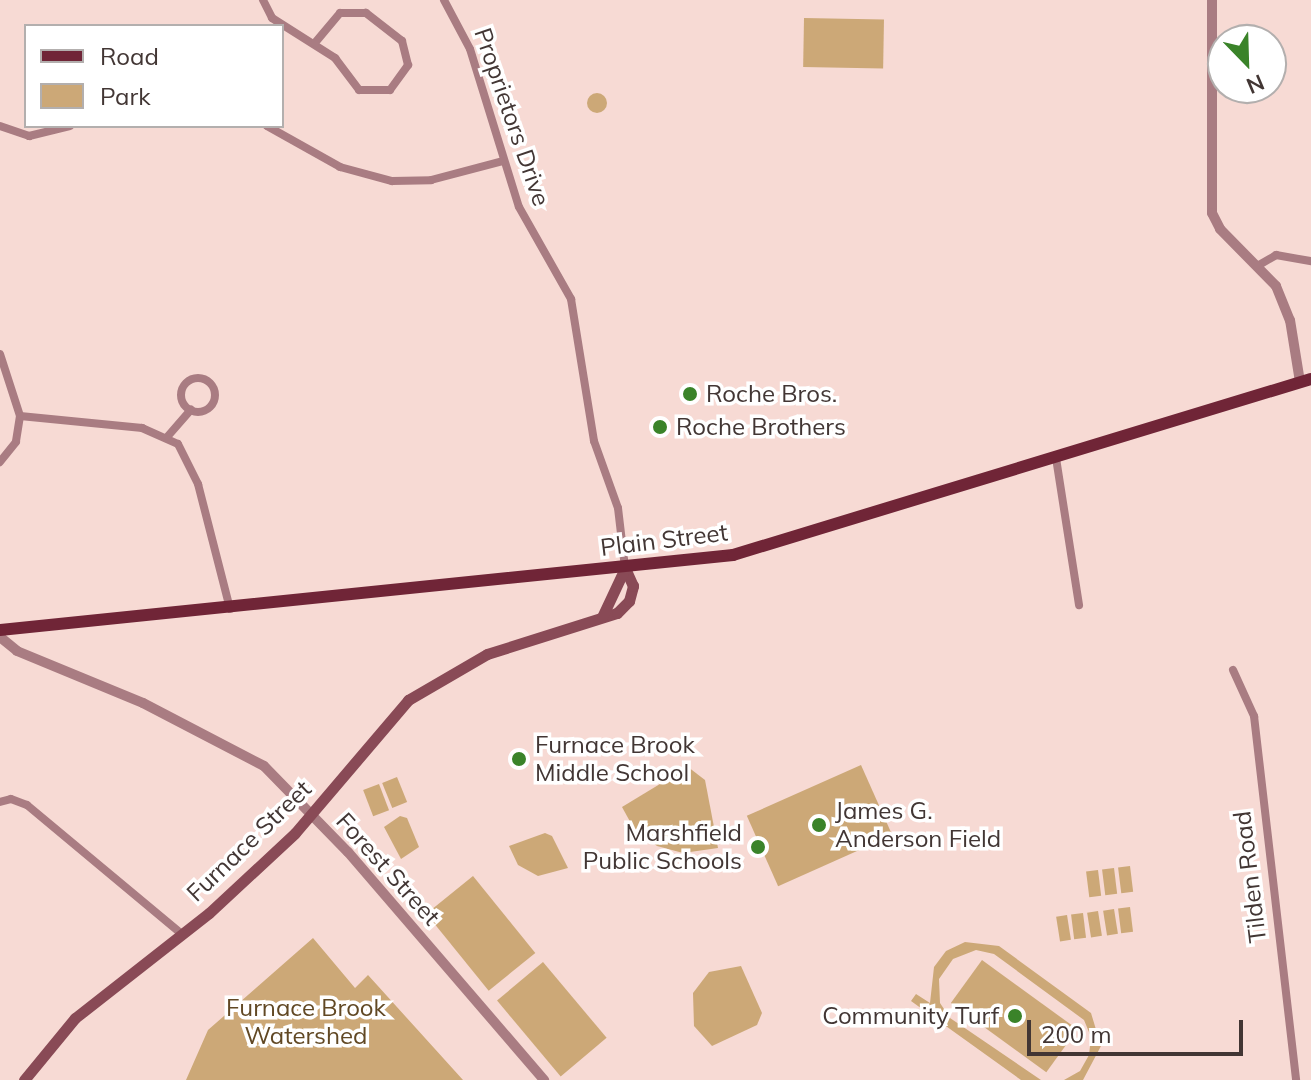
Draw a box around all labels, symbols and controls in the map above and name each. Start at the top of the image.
legend [24,24,284,128]
street label: Proprietors Drive [468,24,556,210]
north arrow [1207,24,1287,104]
text: Road [100,41,159,71]
text: N [1242,68,1269,100]
text: Park [100,81,151,111]
place label: Roche Bros. [706,380,837,408]
marker: Roche Bros. [681,385,699,403]
place label: Roche Brothers [676,413,846,441]
marker: Roche Brothers [651,418,669,436]
street label: Plain Street [599,518,729,562]
place label: Furnace Brook Middle School [535,731,695,787]
marker: Furnace Brook Middle School [510,750,528,768]
street label: Furnace Street [181,775,317,907]
place label: James G. Anderson Field [835,797,1001,853]
street label: Forest Street [330,807,446,931]
street label: Tilden Road [1228,809,1272,945]
marker: James G. Anderson Field [810,816,828,834]
place label: Marshfield Public Schools [583,819,742,875]
marker: Marshfield Public Schools [749,838,767,856]
park label: Furnace Brook Watershed [226,994,386,1050]
place label: Community Turf [822,1002,999,1030]
scale bar [1031,1004,1247,1054]
marker: Community Turf [1006,1007,1024,1025]
text: 200 m [1041,1019,1112,1049]

